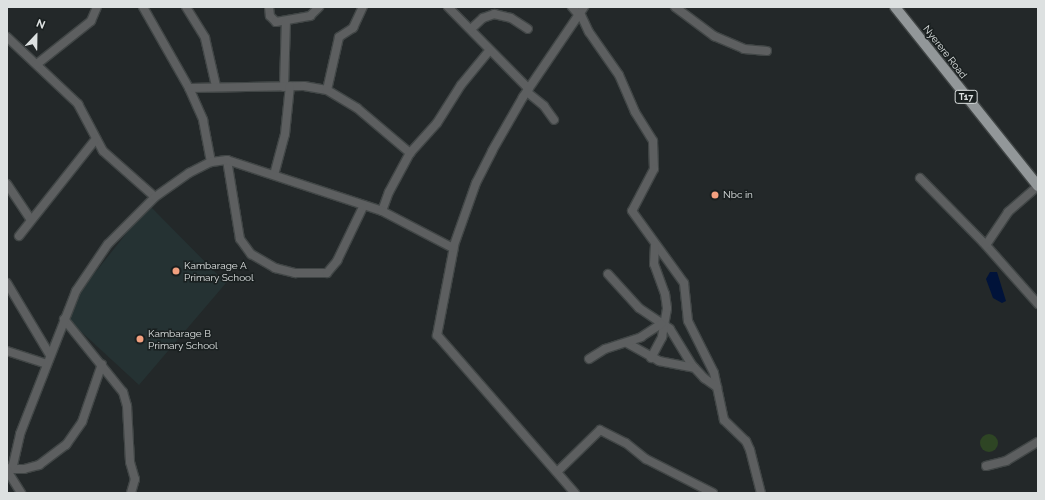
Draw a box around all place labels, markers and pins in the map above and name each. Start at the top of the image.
place label: Nbc in [723,189,753,201]
marker: Nbc in [710,190,720,200]
place label: Kambarage A Primary School [184,259,254,282]
marker: Kambarage A Primary School [171,266,181,276]
place label: Kambarage B Primary School [148,327,218,350]
marker: Kambarage B Primary School [135,334,145,344]

